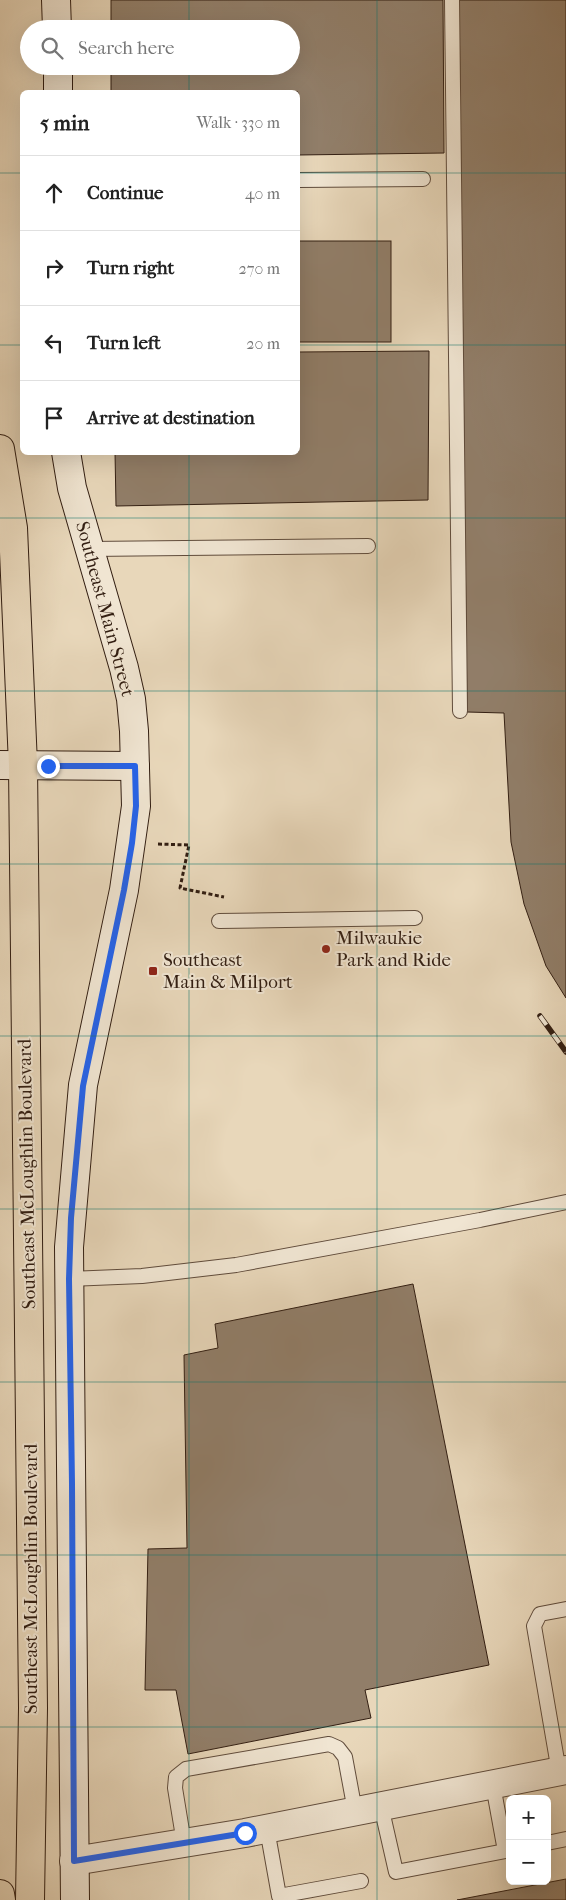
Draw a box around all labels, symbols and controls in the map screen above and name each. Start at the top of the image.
search box [20,20,300,75]
icon: search [38,34,66,62]
text: Search here [78,37,174,59]
text: 5 min [40,111,89,135]
text: Walk · 330 m [197,113,280,132]
icon: ahead [40,179,68,207]
text: Continue [87,182,163,204]
text: 40 m [245,184,280,203]
icon: right [40,254,68,282]
text: Turn right [87,257,174,279]
text: 270 m [239,259,280,278]
icon: left [40,329,68,357]
text: Turn left [87,332,161,354]
text: 20 m [246,334,280,353]
icon: arrive [40,404,68,432]
text: Arrive at destination [87,407,255,429]
street label: Southeast Main Street [71,519,139,699]
route end [37,755,60,778]
place label: Milwaukie Park and Ride [336,927,451,971]
marker: Milwaukie Park and Ride [320,943,332,955]
place label: Southeast Main & Milport [163,949,293,993]
marker: Southeast Main & Milport [147,965,159,977]
street label: Southeast McLoughlin Boulevard [14,1038,40,1309]
street label: Southeast McLoughlin Boulevard [20,1443,42,1714]
map controls [506,1795,551,1885]
button: + [506,1795,551,1840]
route start [234,1822,257,1845]
button: − [506,1840,551,1885]

